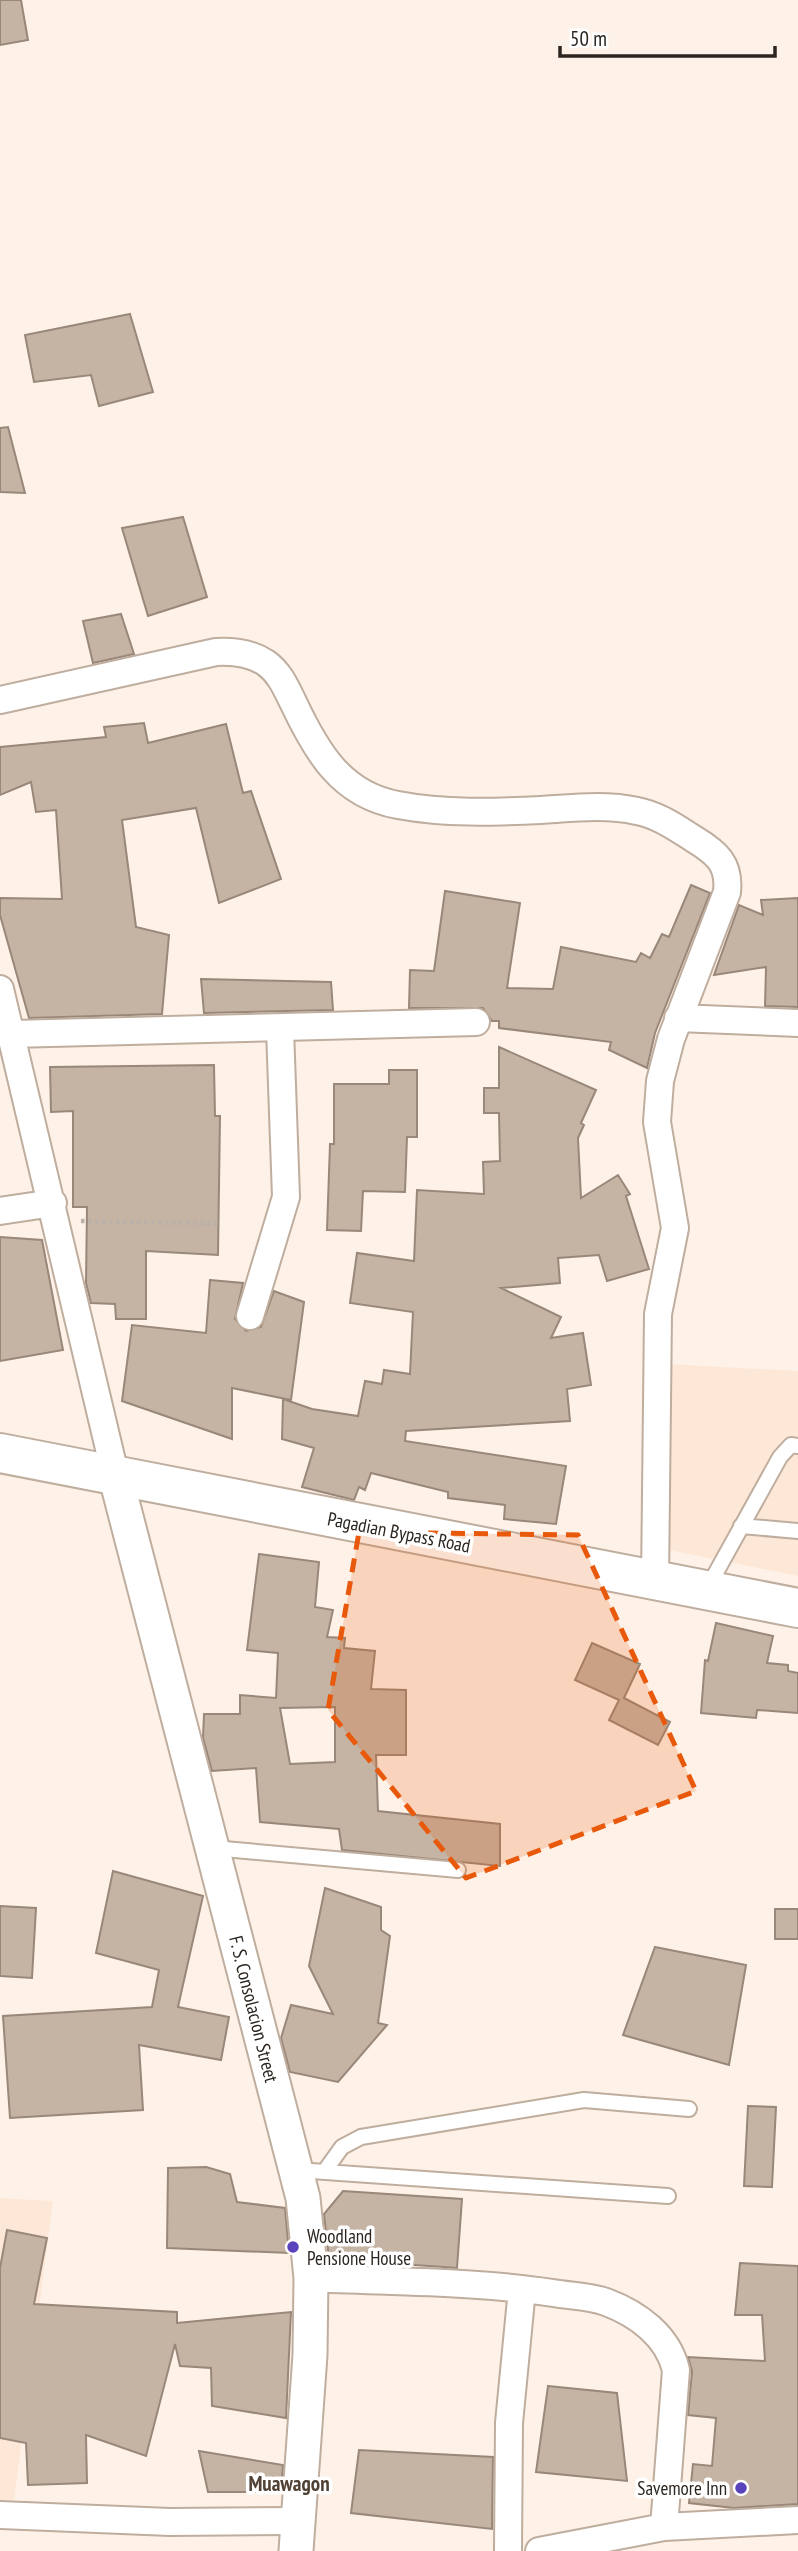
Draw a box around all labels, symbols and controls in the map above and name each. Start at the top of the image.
scale bar [560,14,775,58]
text: 50 m [570,25,607,52]
street label: Pagadian Bypass Road [326,1506,472,1558]
street label: F. S. Consolacion Street [224,1933,284,2086]
place label: Woodland Pensione House [307,2224,411,2270]
marker: Woodland Pensione House [285,2239,301,2255]
district label: Muawagon [248,2470,330,2497]
place label: Savemore Inn [637,2476,727,2500]
marker: Savemore Inn [733,2480,749,2496]

